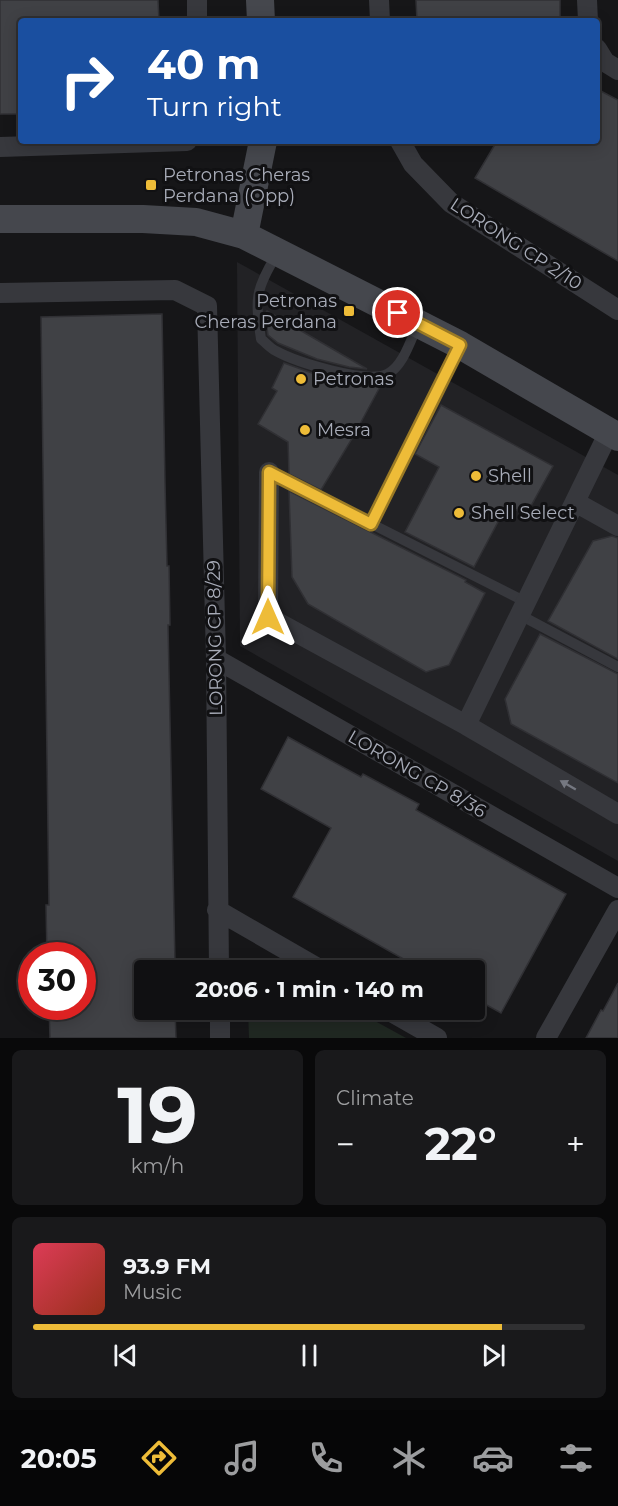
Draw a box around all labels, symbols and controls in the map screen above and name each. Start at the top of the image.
text: 40 m [147,38,260,90]
icon: right [48,42,126,120]
text: Turn right [147,90,282,123]
place label: Petronas Cheras Perdana (Opp) [163,164,310,207]
marker: Petronas Cheras Perdana (Opp) [144,178,158,192]
street label: LORONG CP 2/10 [446,193,586,295]
pin [372,287,423,338]
place label: Petronas Cheras Perdana [194,290,337,333]
icon: arrive [381,296,414,329]
marker: Petronas Cheras Perdana [342,304,356,318]
place label: Petronas [313,368,394,390]
marker: Petronas [294,372,308,386]
place label: Mesra [317,419,371,441]
marker: Mesra [298,423,312,437]
place label: Shell [488,465,532,487]
marker: Shell [469,469,483,483]
place label: Shell Select [471,502,575,524]
marker: Shell Select [452,506,466,520]
street label: LORONG CP 8/29 [203,560,227,716]
position arrow [236,585,300,649]
street label: LORONG CP 8/36 [344,726,490,823]
one-way arrow [559,780,576,790]
speed limit sign: 30 [18,942,96,1020]
text: 20:06 · 1 min · 140 m [195,976,424,1003]
text: 19 [117,1067,198,1163]
text: Climate [336,1086,414,1110]
text: 22° [425,1116,496,1171]
text: − [336,1124,355,1164]
text: + [566,1124,585,1164]
text: km/h [131,1154,184,1178]
text: 93.9 FM [123,1253,211,1280]
text: Music [123,1280,182,1304]
icon: previous [109,1339,142,1372]
icon: pause [293,1339,326,1372]
icon: next [477,1339,510,1372]
icon: directions [138,1437,180,1479]
icon: music [221,1437,263,1479]
icon: phone [305,1437,347,1479]
icon: climate [388,1437,430,1479]
icon: car [472,1437,514,1479]
icon: filters [555,1437,597,1479]
text: 20:05 [21,1442,96,1475]

